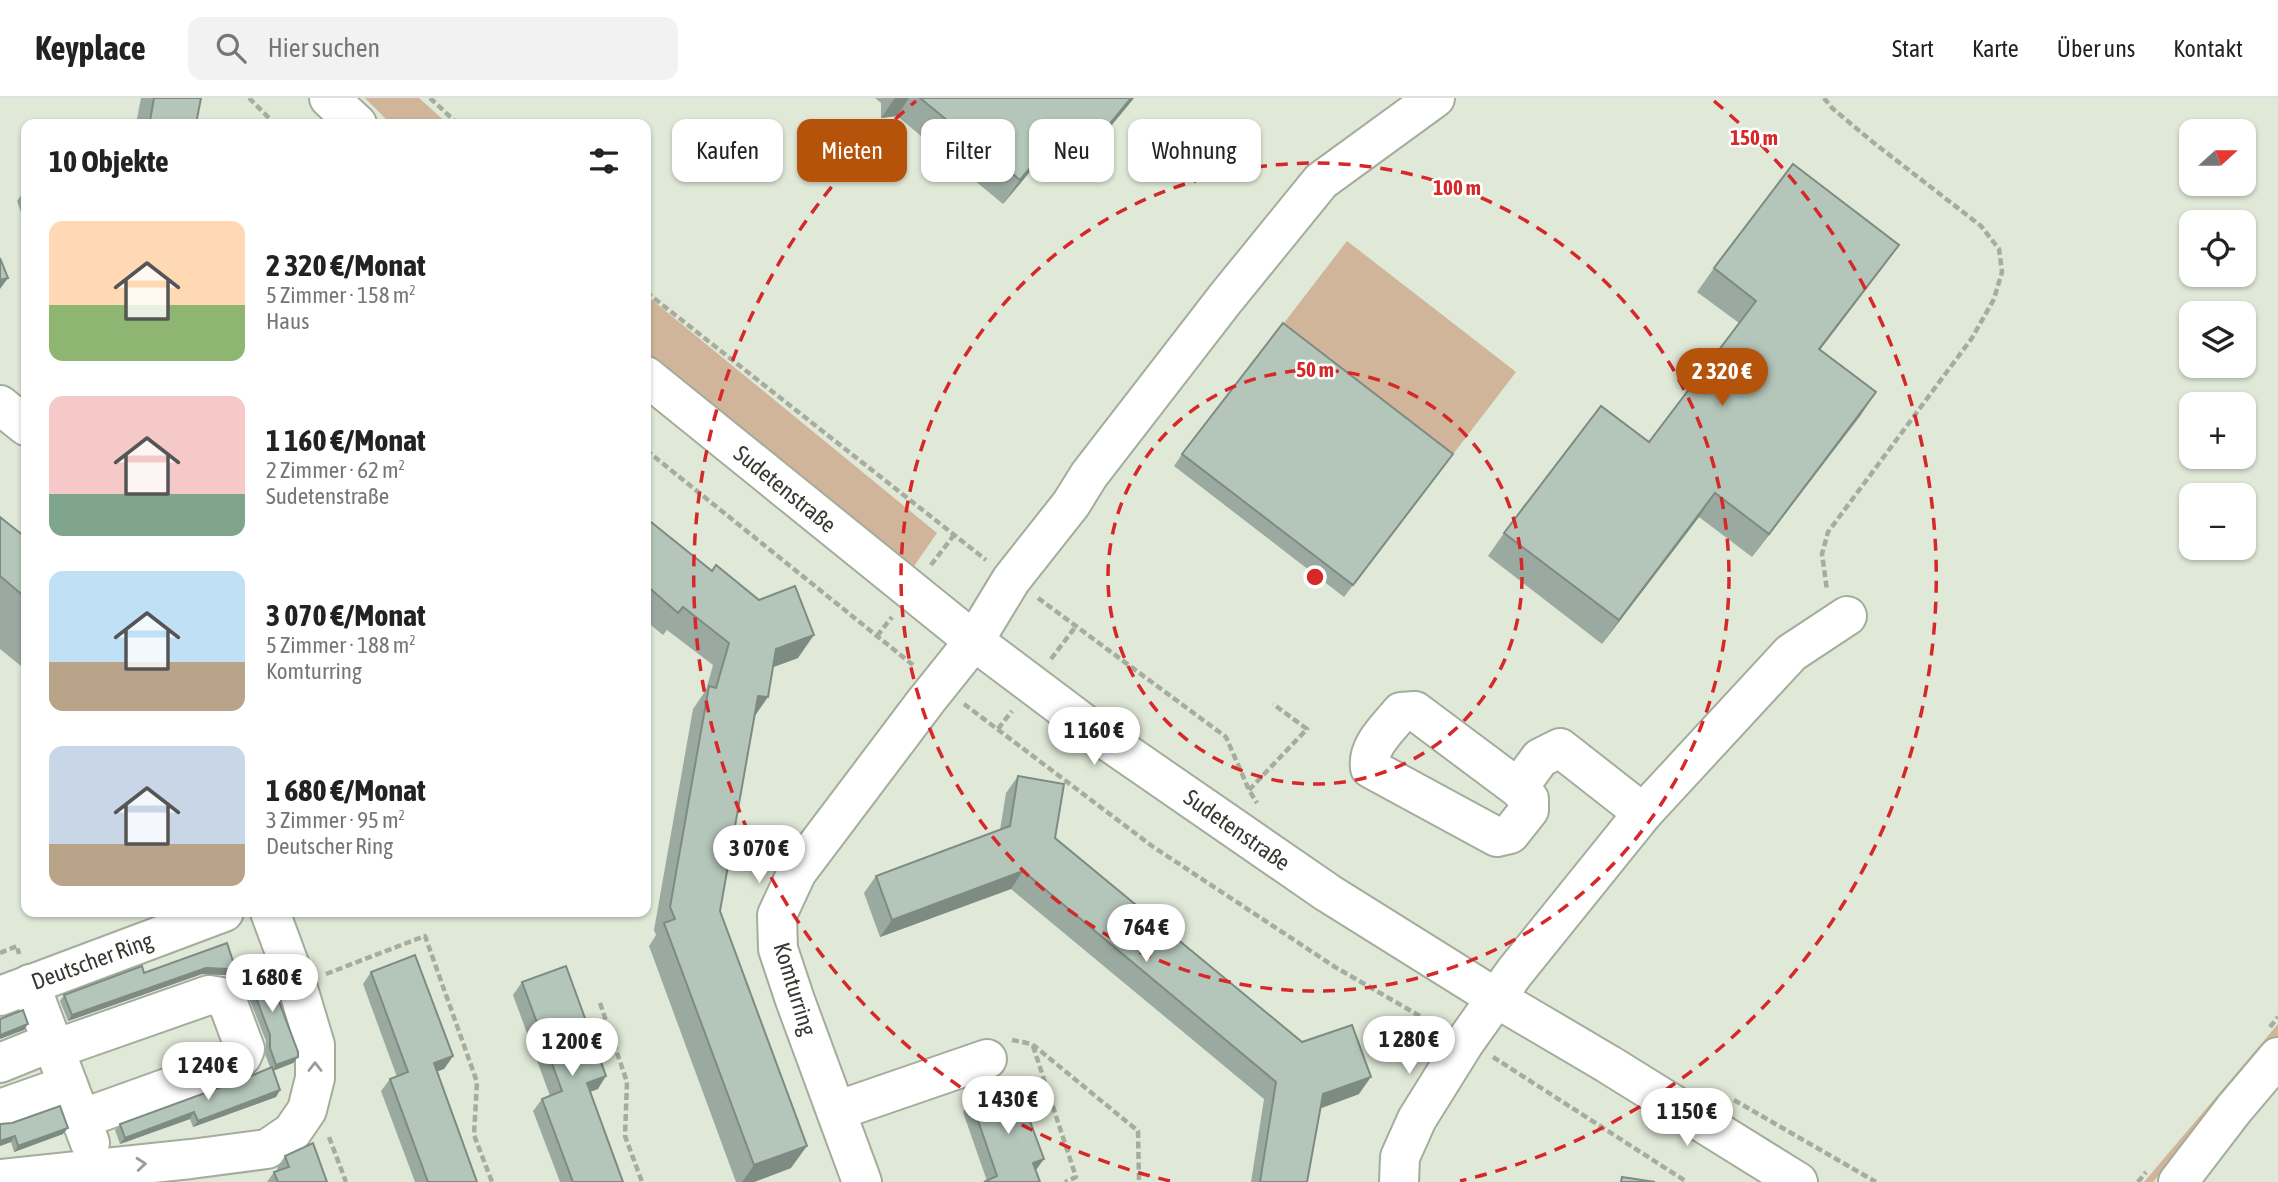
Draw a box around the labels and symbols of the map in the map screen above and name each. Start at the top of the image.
north arrow [2179,119,2256,196]
text: 150 m [1730,125,1778,149]
text: 100 m [1433,175,1481,199]
pin: 2 320 € [1657,348,1787,408]
text: 50 m [1296,357,1334,381]
street label: Sudetenstraße [729,440,841,538]
centre of rings [1303,565,1327,589]
pin: 1 160 € [1029,708,1159,767]
street label: Sudetenstraße [1179,784,1295,876]
pin: 3 070 € [694,826,824,885]
pin: 764 € [1097,904,1195,964]
street label: Deutscher Ring [28,927,156,995]
street label: Komturring [769,939,821,1039]
pin: 1 680 € [207,954,337,1014]
pin: 1 280 € [1344,1016,1474,1076]
pin: 1 200 € [507,1018,637,1078]
pin: 1 240 € [143,1042,273,1102]
one-way arrow [307,1061,323,1072]
pin: 1 430 € [943,1076,1073,1136]
pin: 1 150 € [1622,1088,1752,1148]
one-way arrow [135,1156,147,1171]

